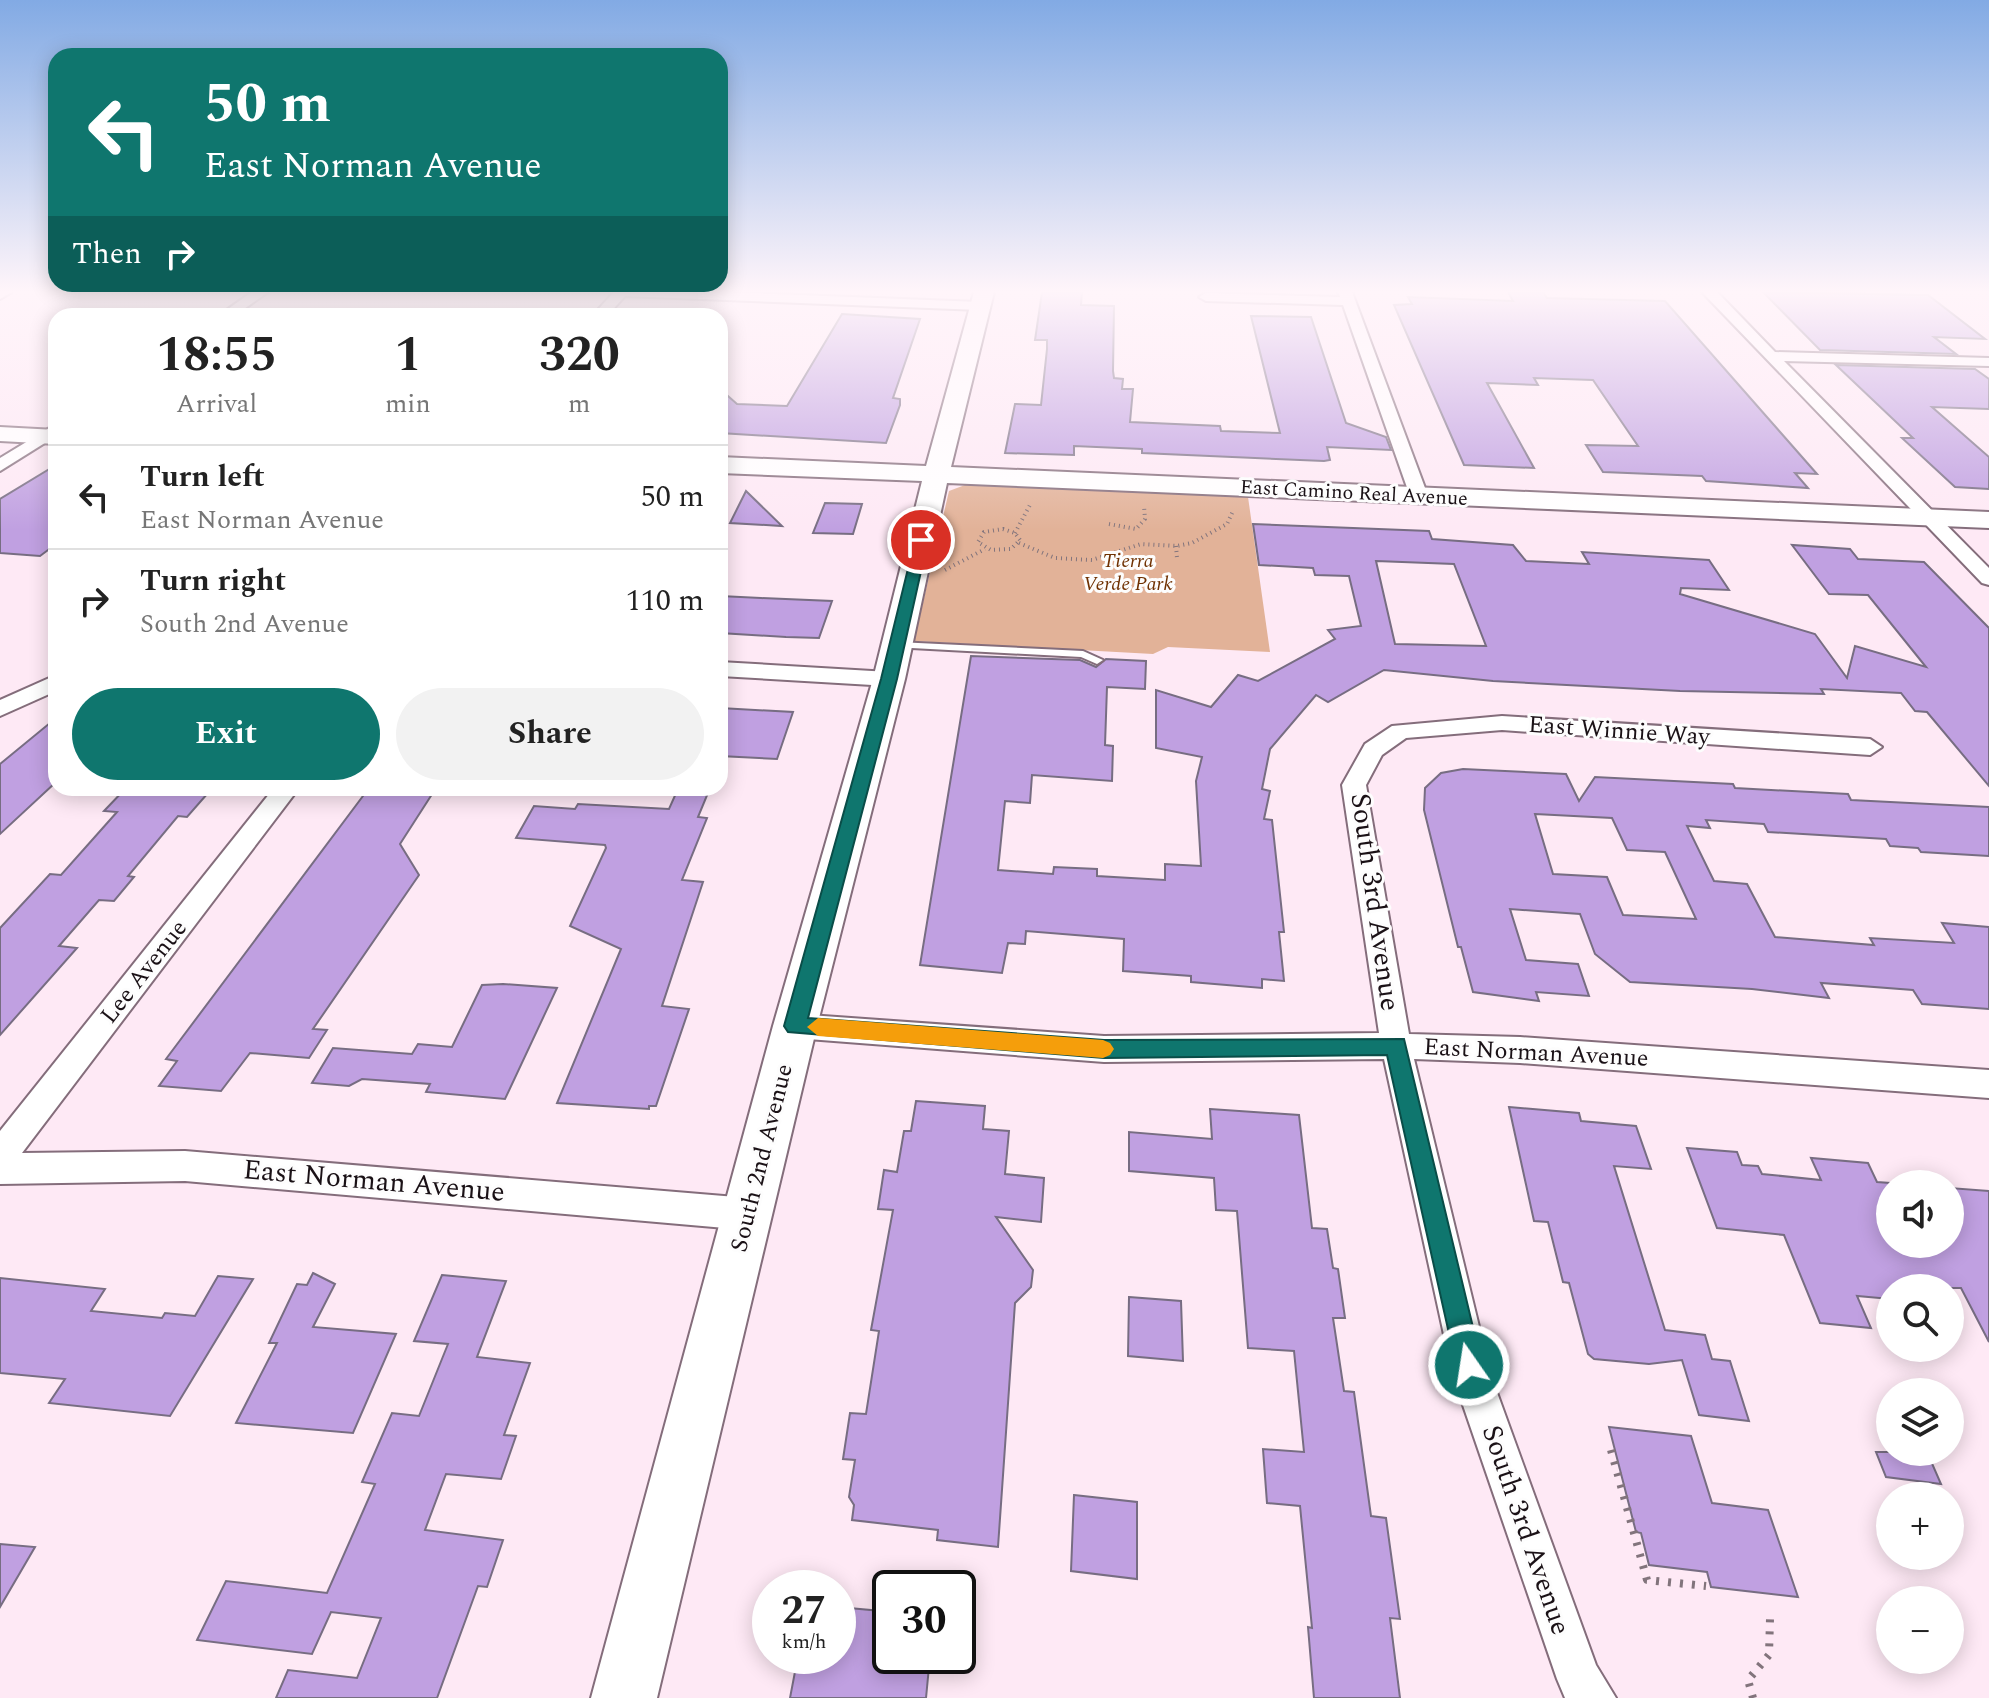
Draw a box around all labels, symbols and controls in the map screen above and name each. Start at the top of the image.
text: 50 m [204,62,331,147]
icon: left [72,80,176,184]
text: East Norman Avenue [204,139,542,194]
text: Then [72,231,142,277]
icon: right [158,232,202,276]
text: 18:55 [156,319,277,392]
text: 1 [394,319,421,392]
text: 320 [539,319,620,392]
text: Arrival [176,384,257,424]
text: min [385,384,431,424]
text: m [568,384,590,424]
text: Turn left [140,454,265,500]
street label: East Camino Real Avenue [1239,472,1469,514]
text: 50 m [641,474,704,520]
icon: left [72,475,116,519]
text: East Norman Avenue [140,500,384,540]
pin [887,506,955,574]
icon: arrive [899,518,943,562]
park label: Tierra Verde Park [1083,546,1173,599]
text: Turn right [140,558,286,604]
text: 110 m [626,578,704,624]
icon: right [72,579,116,623]
text: South 2nd Avenue [140,604,349,644]
button: Exit [72,688,380,780]
button: Share [396,688,704,780]
street label: East Winnie Way [1527,707,1712,755]
street label: South 3rd Avenue [1338,790,1412,1014]
street label: Lee Avenue [92,912,196,1032]
street label: East Norman Avenue [1423,1029,1649,1077]
street label: South 2nd Avenue [721,1060,803,1256]
street label: East Norman Avenue [241,1148,507,1214]
map controls [1876,1170,1964,1674]
button: sound [1876,1170,1964,1258]
button: search [1876,1274,1964,1362]
position arrow [1427,1323,1511,1407]
button: layers [1876,1378,1964,1466]
street label: South 3rd Avenue [1470,1419,1582,1641]
button: + [1876,1482,1964,1570]
speed limit sign: 30 [872,1570,976,1674]
text: 27 [782,1581,826,1642]
button: − [1876,1586,1964,1674]
text: km/h [782,1627,827,1657]

